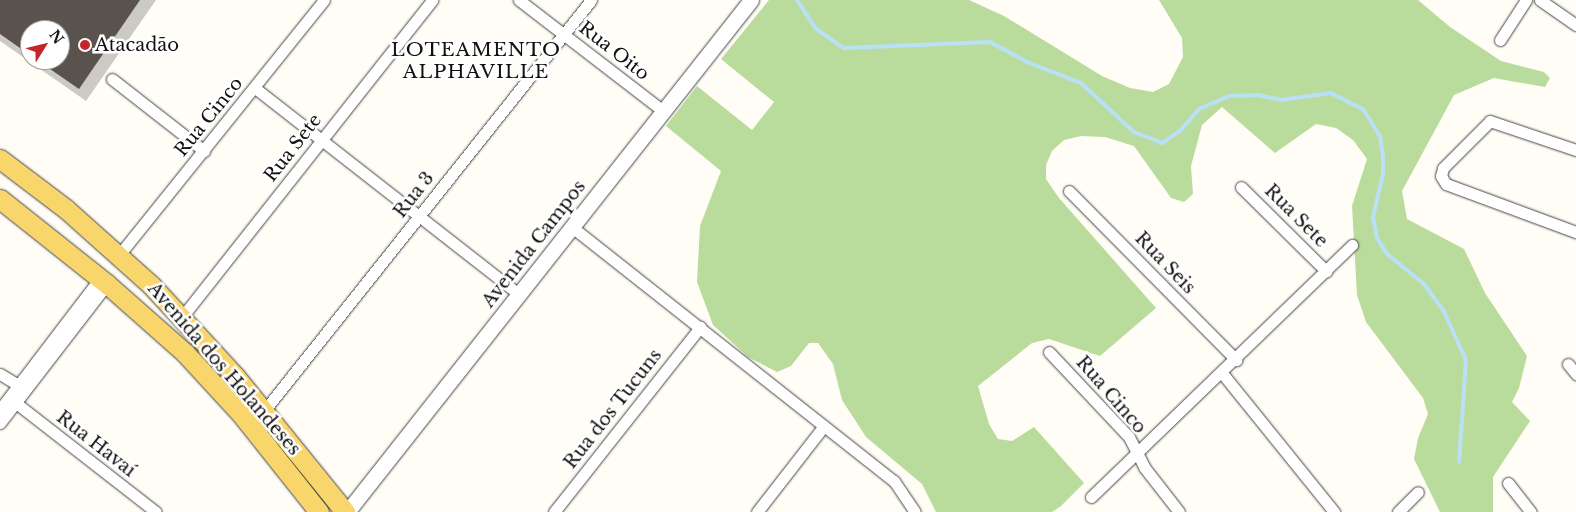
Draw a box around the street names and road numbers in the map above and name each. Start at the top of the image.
street label: Rua Oito [575,17,653,85]
street label: Rua Cinco [170,73,248,161]
street label: Rua Sete [260,110,326,186]
street label: Rua 3 [389,168,439,222]
street label: Avenida Campos [478,176,590,312]
street label: Rua Sete [1260,180,1332,252]
street label: Rua Seis [1130,228,1200,298]
street label: Avenida dos Holandeses [143,278,305,460]
street label: Rua dos Tucuns [559,345,667,473]
street label: Rua Cinco [1071,352,1151,438]
street label: Rua Havaí [52,406,140,482]

